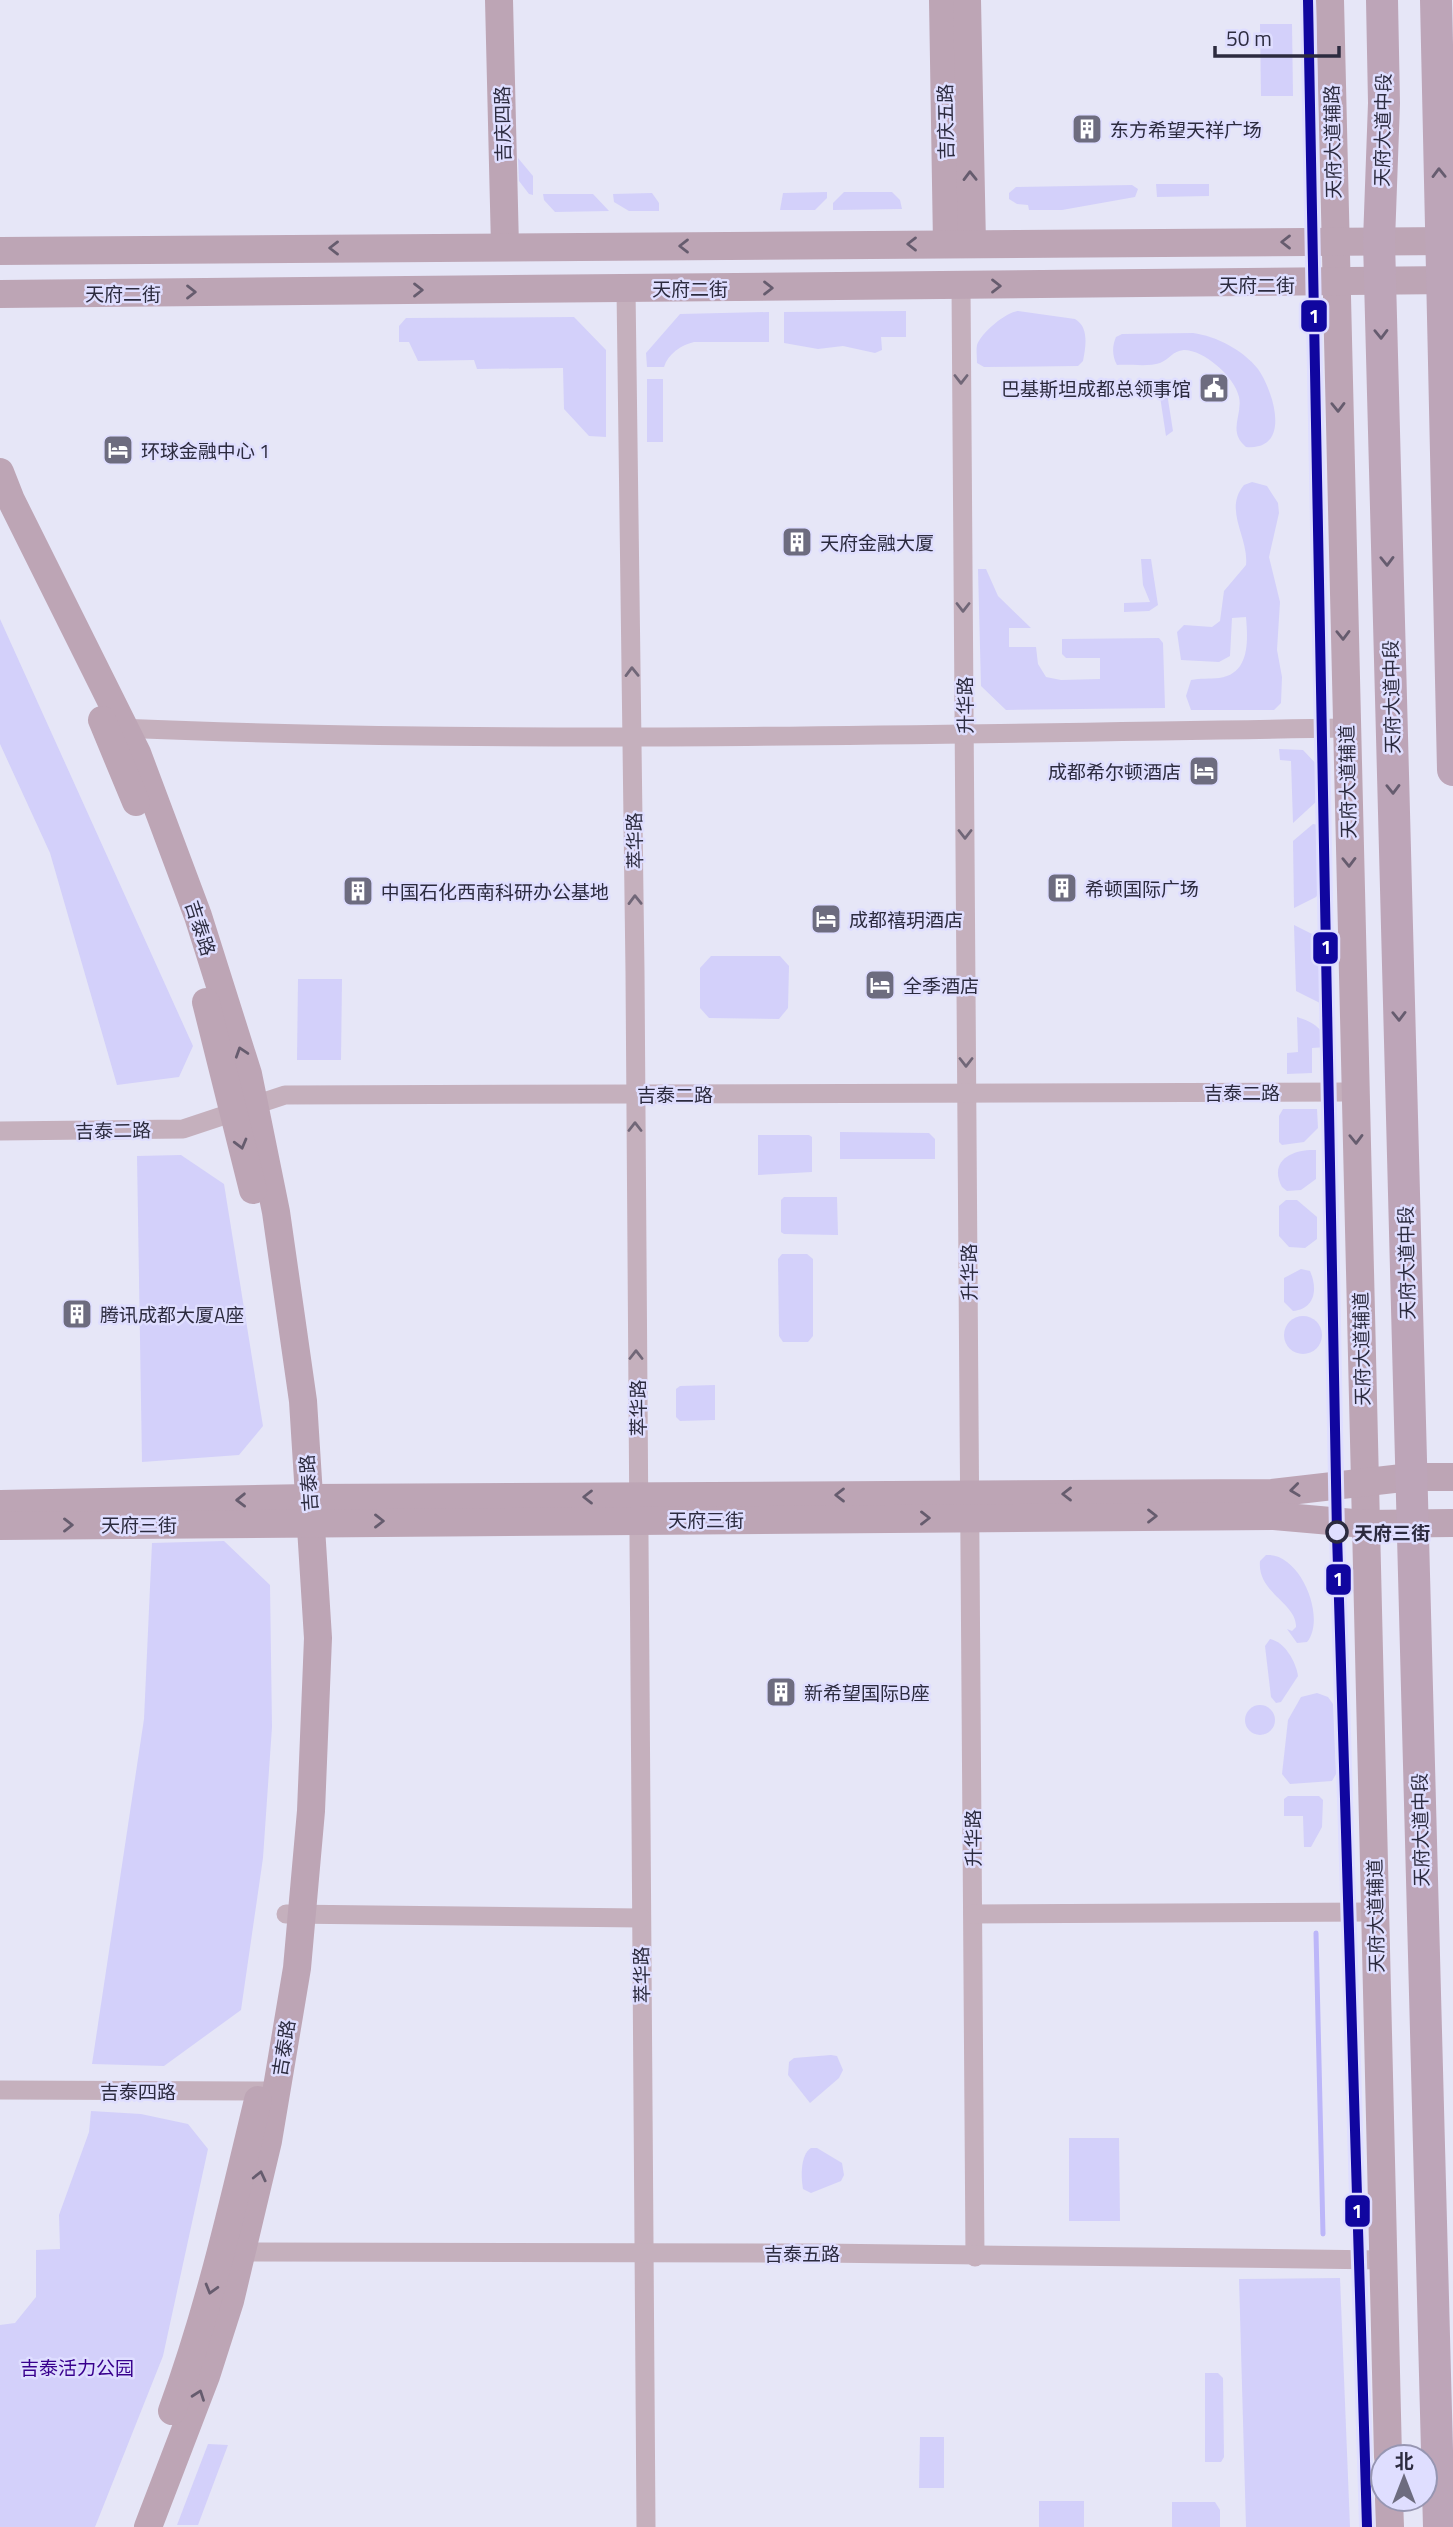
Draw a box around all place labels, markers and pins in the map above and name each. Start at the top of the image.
building icon: 东方希望天祥广场 [1070,112,1104,146]
place label: 东方希望天祥广场 [1110,115,1262,144]
public building icon: 巴基斯坦成都总领事馆 [1197,371,1231,405]
place label: 巴基斯坦成都总领事馆 [1001,374,1191,403]
hotel icon: 环球金融中心 1 [101,433,135,467]
place label: 环球金融中心 1 [141,436,270,465]
building icon: 天府金融大厦 [780,525,814,559]
place label: 天府金融大厦 [820,528,934,557]
hotel icon: 成都希尔顿酒店 [1187,754,1221,788]
place label: 成都希尔顿酒店 [1048,757,1181,786]
building icon: 希顿国际广场 [1045,871,1079,905]
building icon: 中国石化西南科研办公基地 [341,874,375,908]
place label: 希顿国际广场 [1085,874,1199,903]
place label: 中国石化西南科研办公基地 [381,877,609,906]
hotel icon: 成都禧玥酒店 [809,902,843,936]
place label: 成都禧玥酒店 [849,905,963,934]
hotel icon: 全季酒店 [863,968,897,1002]
place label: 全季酒店 [903,971,979,1000]
building icon: 腾讯成都大厦A座 [60,1297,94,1331]
place label: 腾讯成都大厦A座 [100,1300,244,1329]
place label: 天府三街 [1354,1518,1430,1547]
marker: 天府三街 [1326,1521,1348,1543]
building icon: 新希望国际B座 [764,1675,798,1709]
place label: 新希望国际B座 [804,1678,930,1707]

